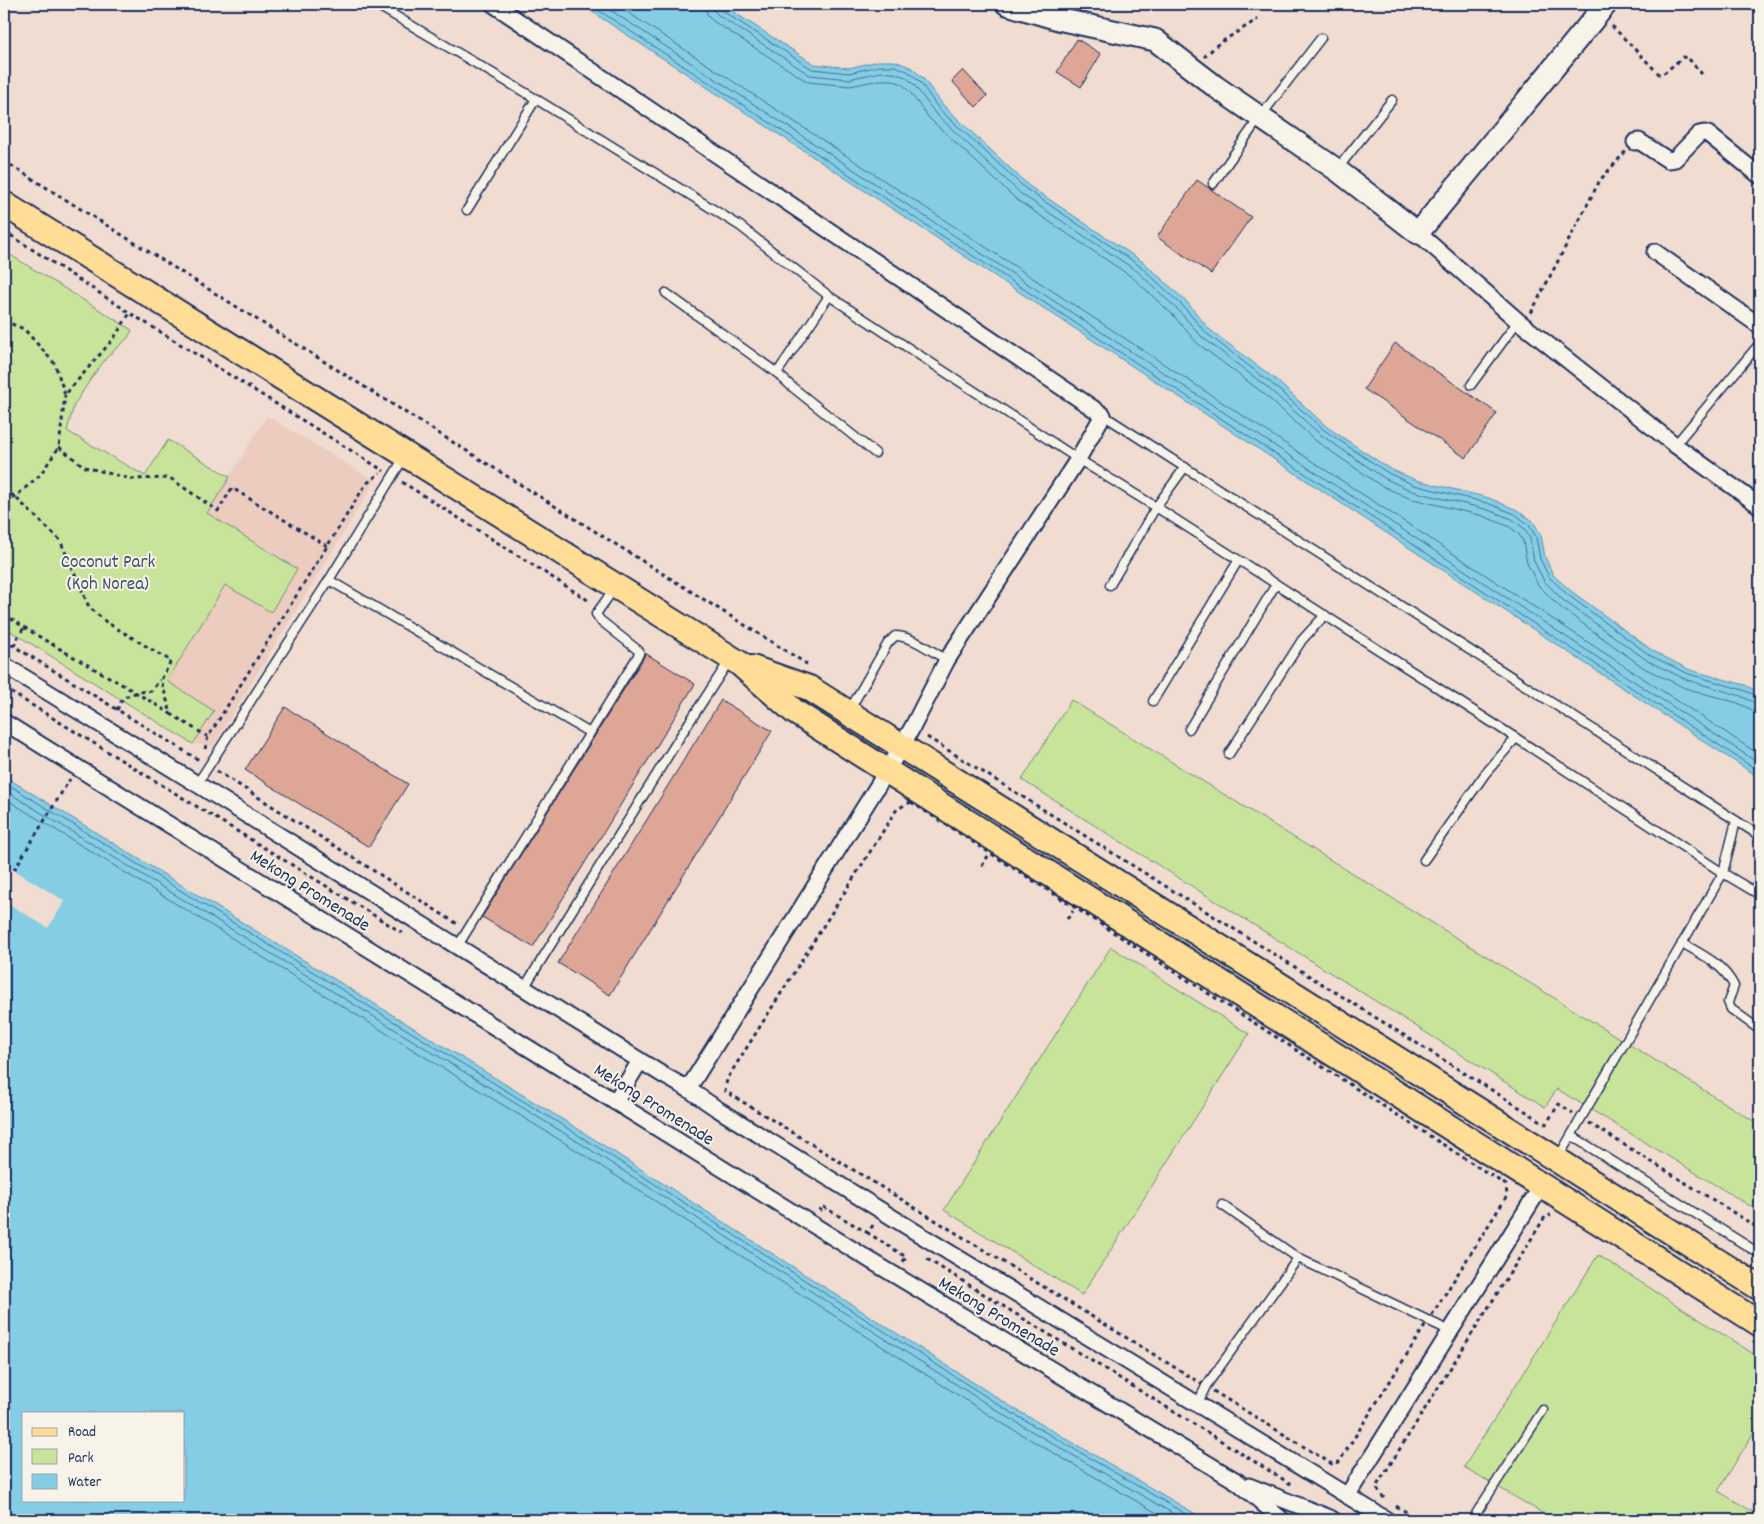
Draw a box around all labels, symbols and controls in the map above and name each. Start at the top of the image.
park label: Coconut Park (Koh Norea) [61,550,156,599]
street label: Mekong Promenade [244,844,375,940]
street label: Mekong Promenade [588,1058,719,1154]
street label: Mekong Promenade [932,1271,1064,1365]
legend [22,1412,185,1502]
text: Road [68,1422,96,1444]
text: Park [68,1448,94,1470]
text: Water [68,1472,102,1494]

